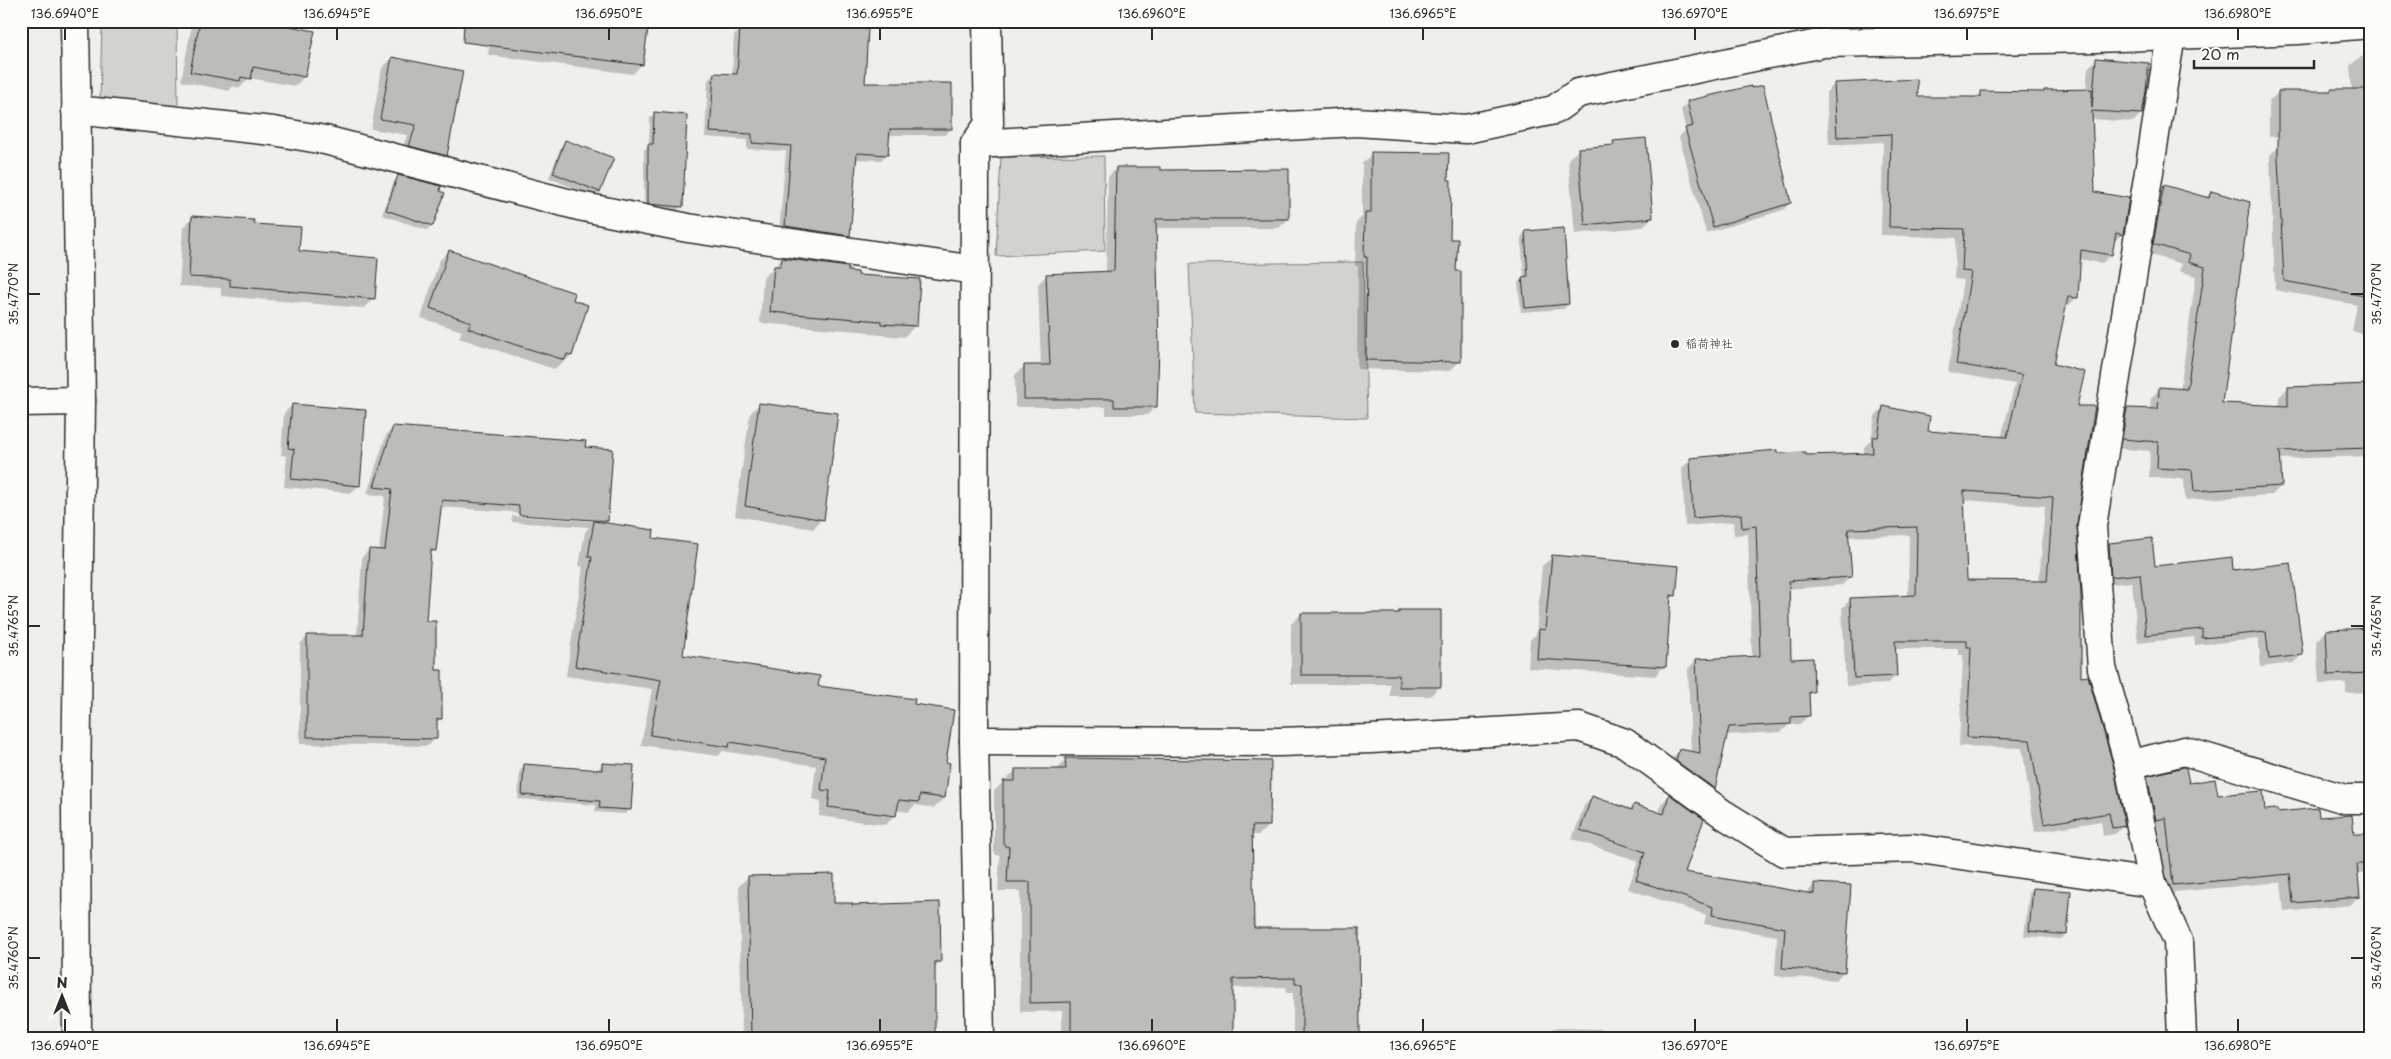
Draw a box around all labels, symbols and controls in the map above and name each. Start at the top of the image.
text: 136.6940°E [31,4,99,22]
text: 136.6945°E [304,4,370,22]
text: 136.6950°E [575,4,643,22]
text: 136.6955°E [847,4,913,22]
text: 136.6960°E [1118,4,1186,22]
text: 136.6965°E [1389,4,1457,22]
text: 136.6970°E [1662,4,1728,22]
text: 136.6975°E [1934,4,2000,22]
text: 136.6980°E [2204,4,2272,22]
scale bar [2194,38,2314,70]
text: 20 m [2201,42,2240,65]
text: 35.4770°N [4,263,22,325]
text: 35.4770°N [2367,263,2385,325]
place label: 稲荷神社 [1685,334,1733,352]
marker: 稲荷神社 [1669,338,1681,350]
text: 35.4765°N [4,595,22,657]
text: 35.4765°N [2367,595,2385,657]
text: 35.4760°N [4,926,22,990]
text: 35.4760°N [2367,926,2385,990]
north arrow [38,972,88,1022]
text: N [56,972,68,993]
text: 136.6940°E [31,1036,99,1054]
text: 136.6945°E [304,1036,370,1054]
text: 136.6950°E [575,1036,643,1054]
text: 136.6955°E [847,1036,913,1054]
text: 136.6960°E [1118,1036,1186,1054]
text: 136.6965°E [1389,1036,1457,1054]
text: 136.6970°E [1662,1036,1728,1054]
text: 136.6975°E [1934,1036,2000,1054]
text: 136.6980°E [2204,1036,2272,1054]

